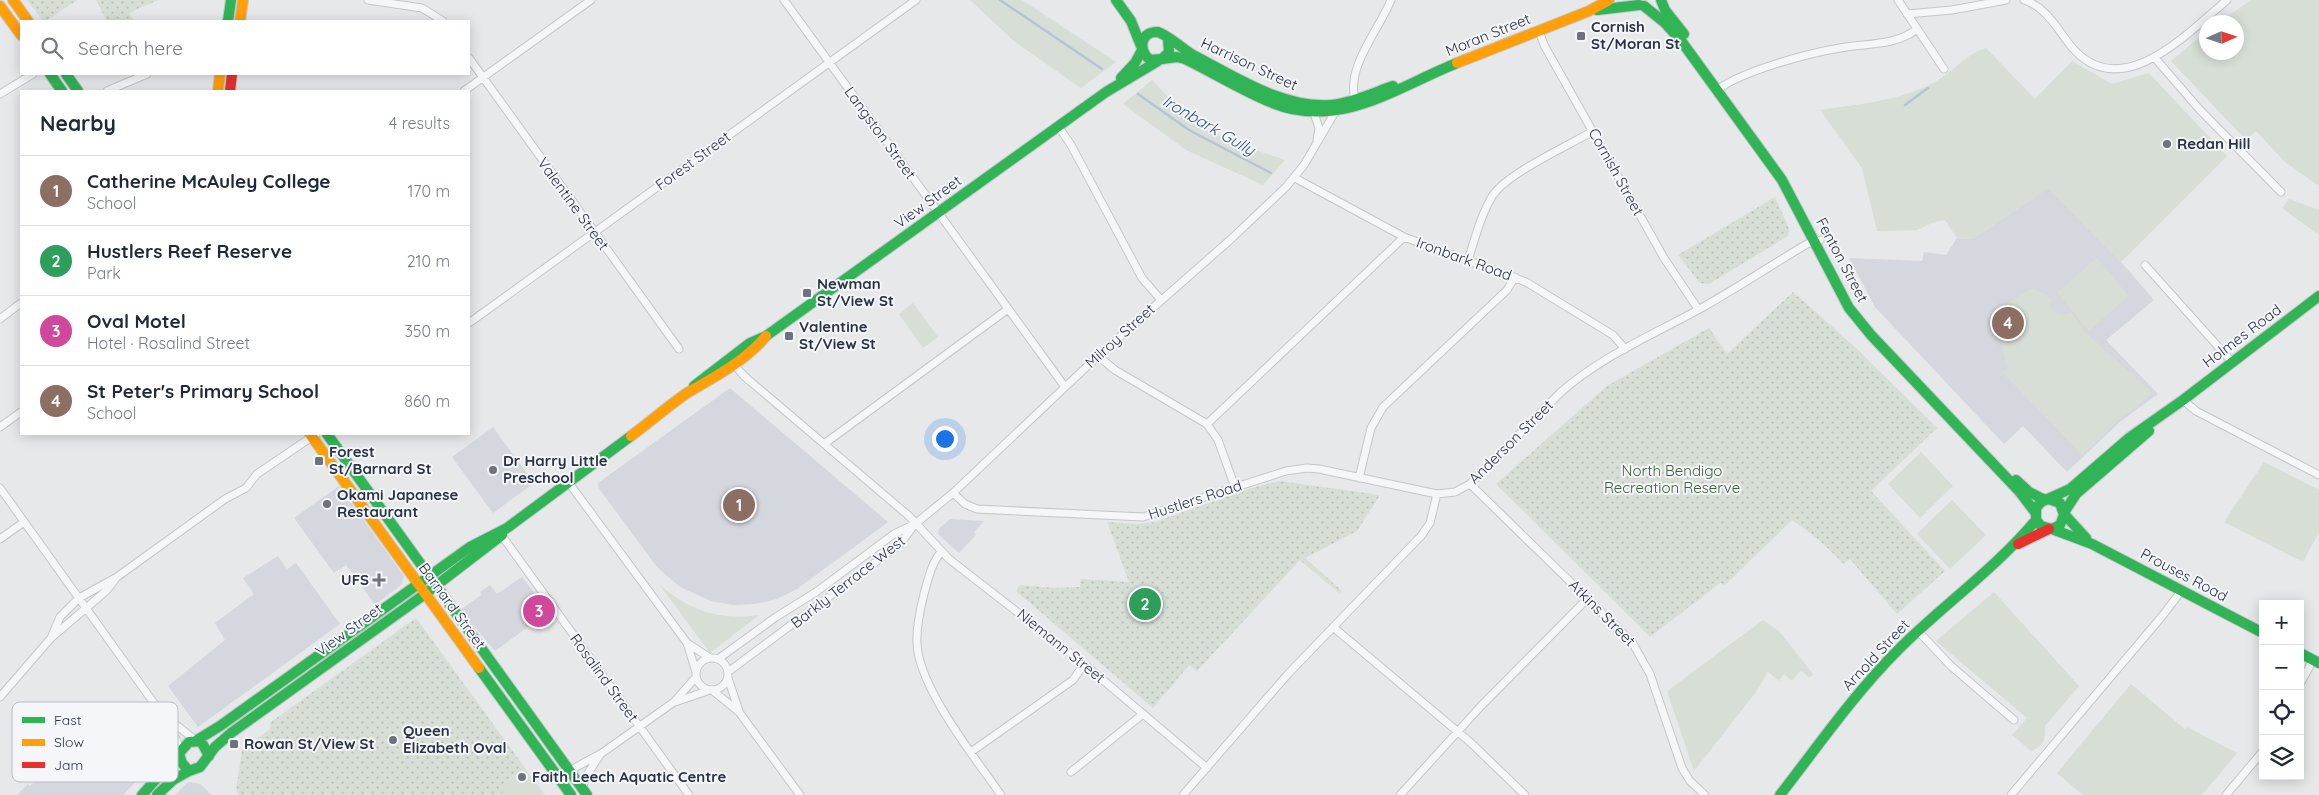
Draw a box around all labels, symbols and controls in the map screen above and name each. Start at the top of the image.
street label: Moran Street [1443,9,1533,60]
north arrow [2199,15,2244,60]
place label: Cornish St/Moran St [1591,17,1680,53]
search box [20,20,470,75]
marker: Cornish St/Moran St [1575,30,1587,42]
street label: Harrison Street [1198,33,1301,94]
icon: search [38,34,66,62]
text: Search here [78,36,183,60]
street label: Langston Street [840,83,920,183]
water label: Ironbark Gully [1159,90,1260,160]
text: Nearby [40,110,116,136]
text: 4 results [389,113,450,133]
street label: Cornish Street [1585,125,1648,219]
street label: Forest Street [651,127,734,194]
place label: Redan Hill [2177,134,2251,153]
marker: Redan Hill [2161,138,2173,150]
street label: Valentine Street [533,154,613,254]
text: Catherine McAuley College [87,169,331,193]
street label: View Street [891,171,965,232]
text: 1 [53,181,59,201]
text: 170 m [407,181,450,201]
text: School [87,193,136,213]
street label: Fenton Street [1812,214,1873,305]
street label: Ironbark Road [1414,232,1515,285]
text: Hustlers Reef Reserve [87,239,292,263]
text: 2 [51,251,61,271]
text: 210 m [407,251,450,271]
text: Park [87,263,121,283]
place label: Newman St/View St [817,274,894,310]
marker: Newman St/View St [801,287,813,299]
street label: Milroy Street [1081,299,1158,372]
street label: Holmes Road [2199,300,2285,371]
pin: 4 [1992,304,2024,342]
text: Oval Motel [87,309,186,333]
place label: Valentine St/View St [799,317,876,353]
text: 3 [52,321,60,341]
text: 350 m [404,321,450,341]
marker: Valentine St/View St [783,330,795,342]
text: Hotel · Rosalind Street [87,333,250,353]
text: St Peter's Primary School [87,379,319,403]
text: 4 [51,391,61,411]
text: 860 m [404,391,450,411]
street label: Anderson Street [1464,395,1557,488]
text: School [87,403,136,423]
your location [932,426,958,452]
place label: Forest St/Barnard St [329,442,432,478]
place label: Dr Harry Little Preschool [503,451,608,487]
marker: Forest St/Barnard St [313,455,325,467]
park label: North Bendigo Recreation Reserve [1604,461,1740,497]
marker: Dr Harry Little Preschool [487,464,499,476]
street label: Hustlers Road [1146,475,1244,524]
place label: Okami Japanese Restaurant [337,485,458,521]
pin: 1 [723,486,755,524]
marker: Okami Japanese Restaurant [321,498,333,510]
street label: Barkly Terrace West [787,531,909,632]
street label: Prouses Road [2137,544,2231,605]
street label: Barnard Street [415,559,490,653]
place label: UFS [341,570,369,589]
marker: UFS [373,574,385,586]
street label: Atkins Street [1565,575,1640,650]
pin: 2 [1129,585,1161,623]
pin: 3 [523,592,555,630]
street label: View Street [312,599,386,660]
map controls [2259,600,2304,780]
button: + [2259,600,2304,645]
street label: Niemann Street [1013,604,1109,687]
street label: Arnold Street [1838,615,1914,694]
street label: Rosalind Street [566,630,643,726]
button: − [2259,645,2304,690]
button: locate [2259,690,2304,735]
legend [12,702,178,782]
text: Fast [54,711,82,729]
place label: Queen Elizabeth Oval [403,721,507,757]
text: Slow [54,733,84,751]
place label: Rowan St/View St [244,734,375,753]
marker: Queen Elizabeth Oval [387,734,399,746]
button: layers [2259,735,2304,780]
marker: Rowan St/View St [228,738,240,750]
text: Jam [54,756,83,774]
place label: Faith Leech Aquatic Centre [532,767,727,786]
marker: Faith Leech Aquatic Centre [516,771,528,783]

